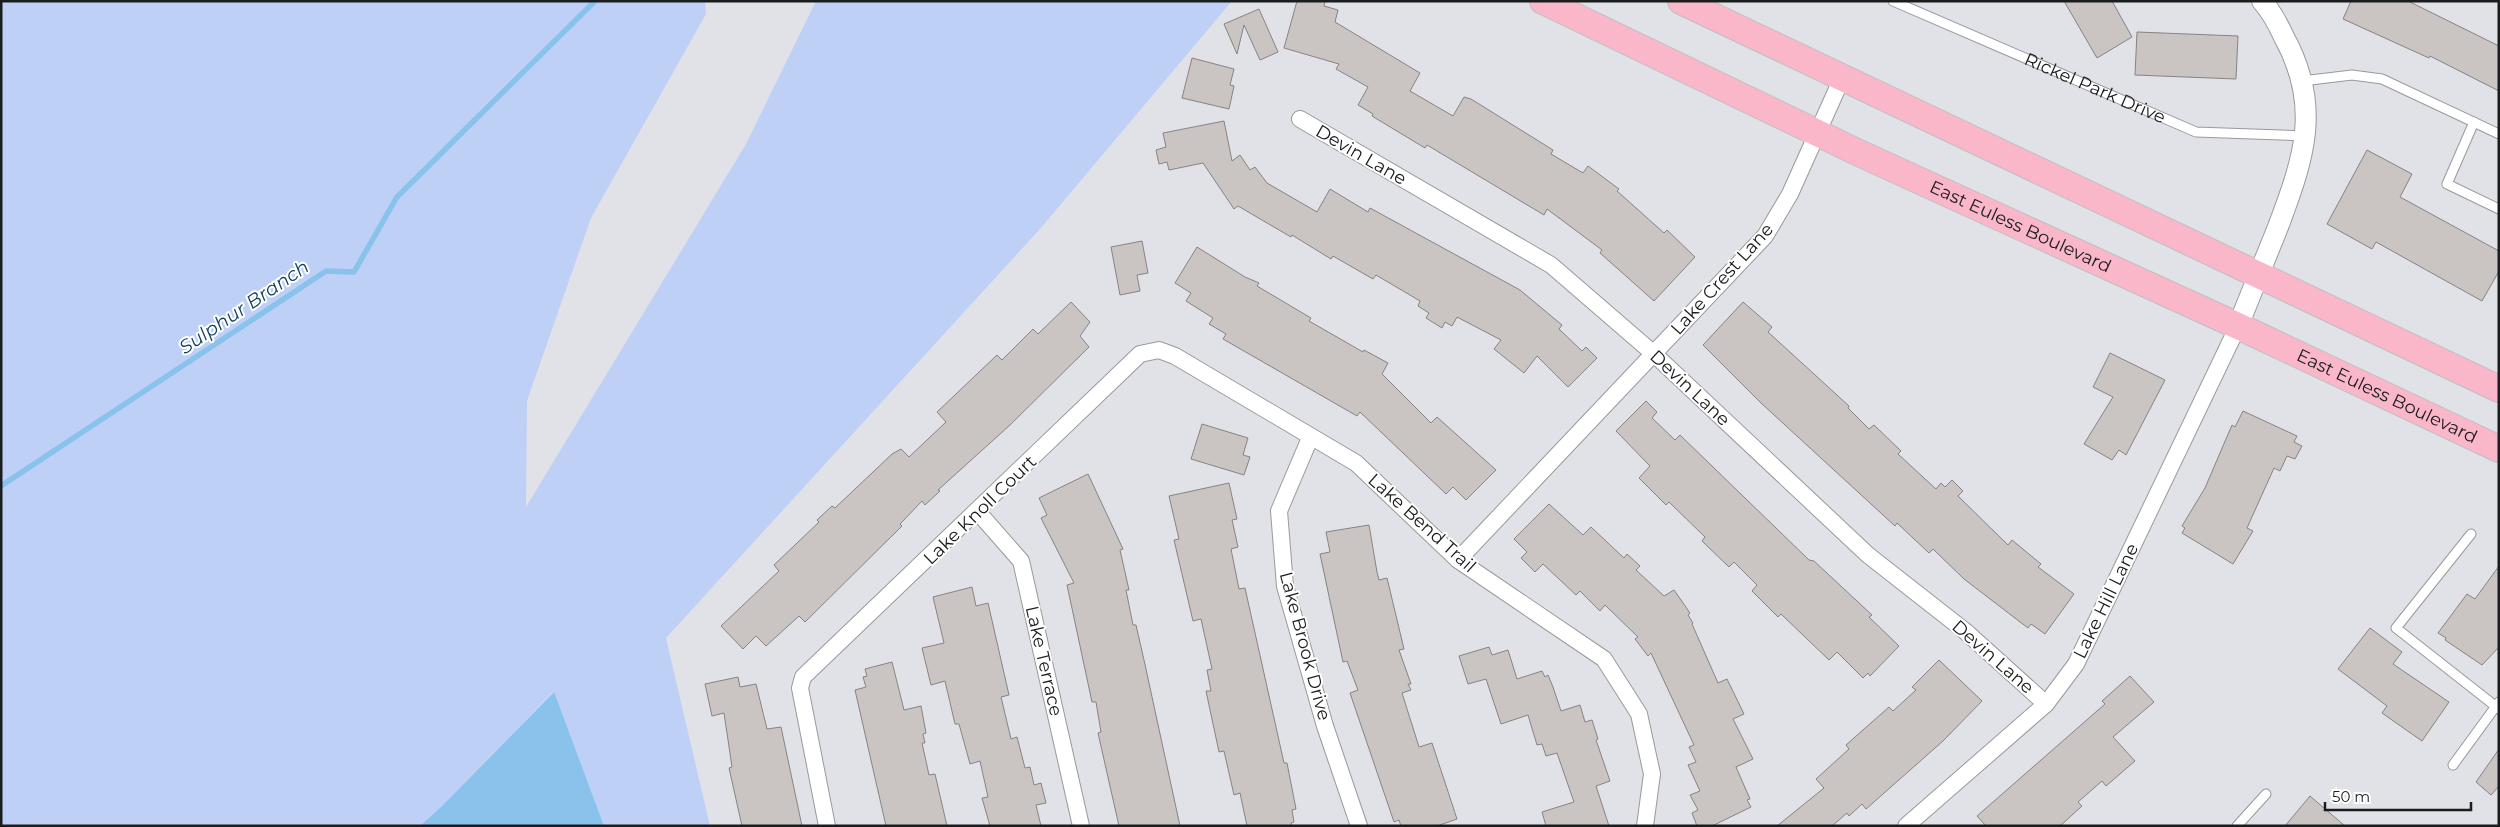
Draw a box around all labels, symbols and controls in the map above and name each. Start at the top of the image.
street label: Rickel Park Drive [2021,48,2169,129]
street label: Devin Lane [1312,120,1410,190]
street label: East Euless Boulevard [1926,176,2115,278]
street label: Lake Crest Lane [1666,218,1778,339]
water label: Sulphur Branch [175,255,313,359]
street label: East Euless Boulevard [2293,344,2481,448]
street label: Devin Lane [1645,345,1735,431]
street label: Lake Knoll Court [919,451,1041,569]
street label: Lake Bend Trail [1364,469,1480,577]
street label: Lake Hill Lane [2069,540,2143,662]
street label: Lake Brook Drive [1275,569,1335,723]
street label: Lake Terrace [1021,604,1067,718]
street label: Devin Lane [1948,615,2039,699]
scale bar [2325,780,2471,812]
text: 50 m [2332,787,2370,806]

